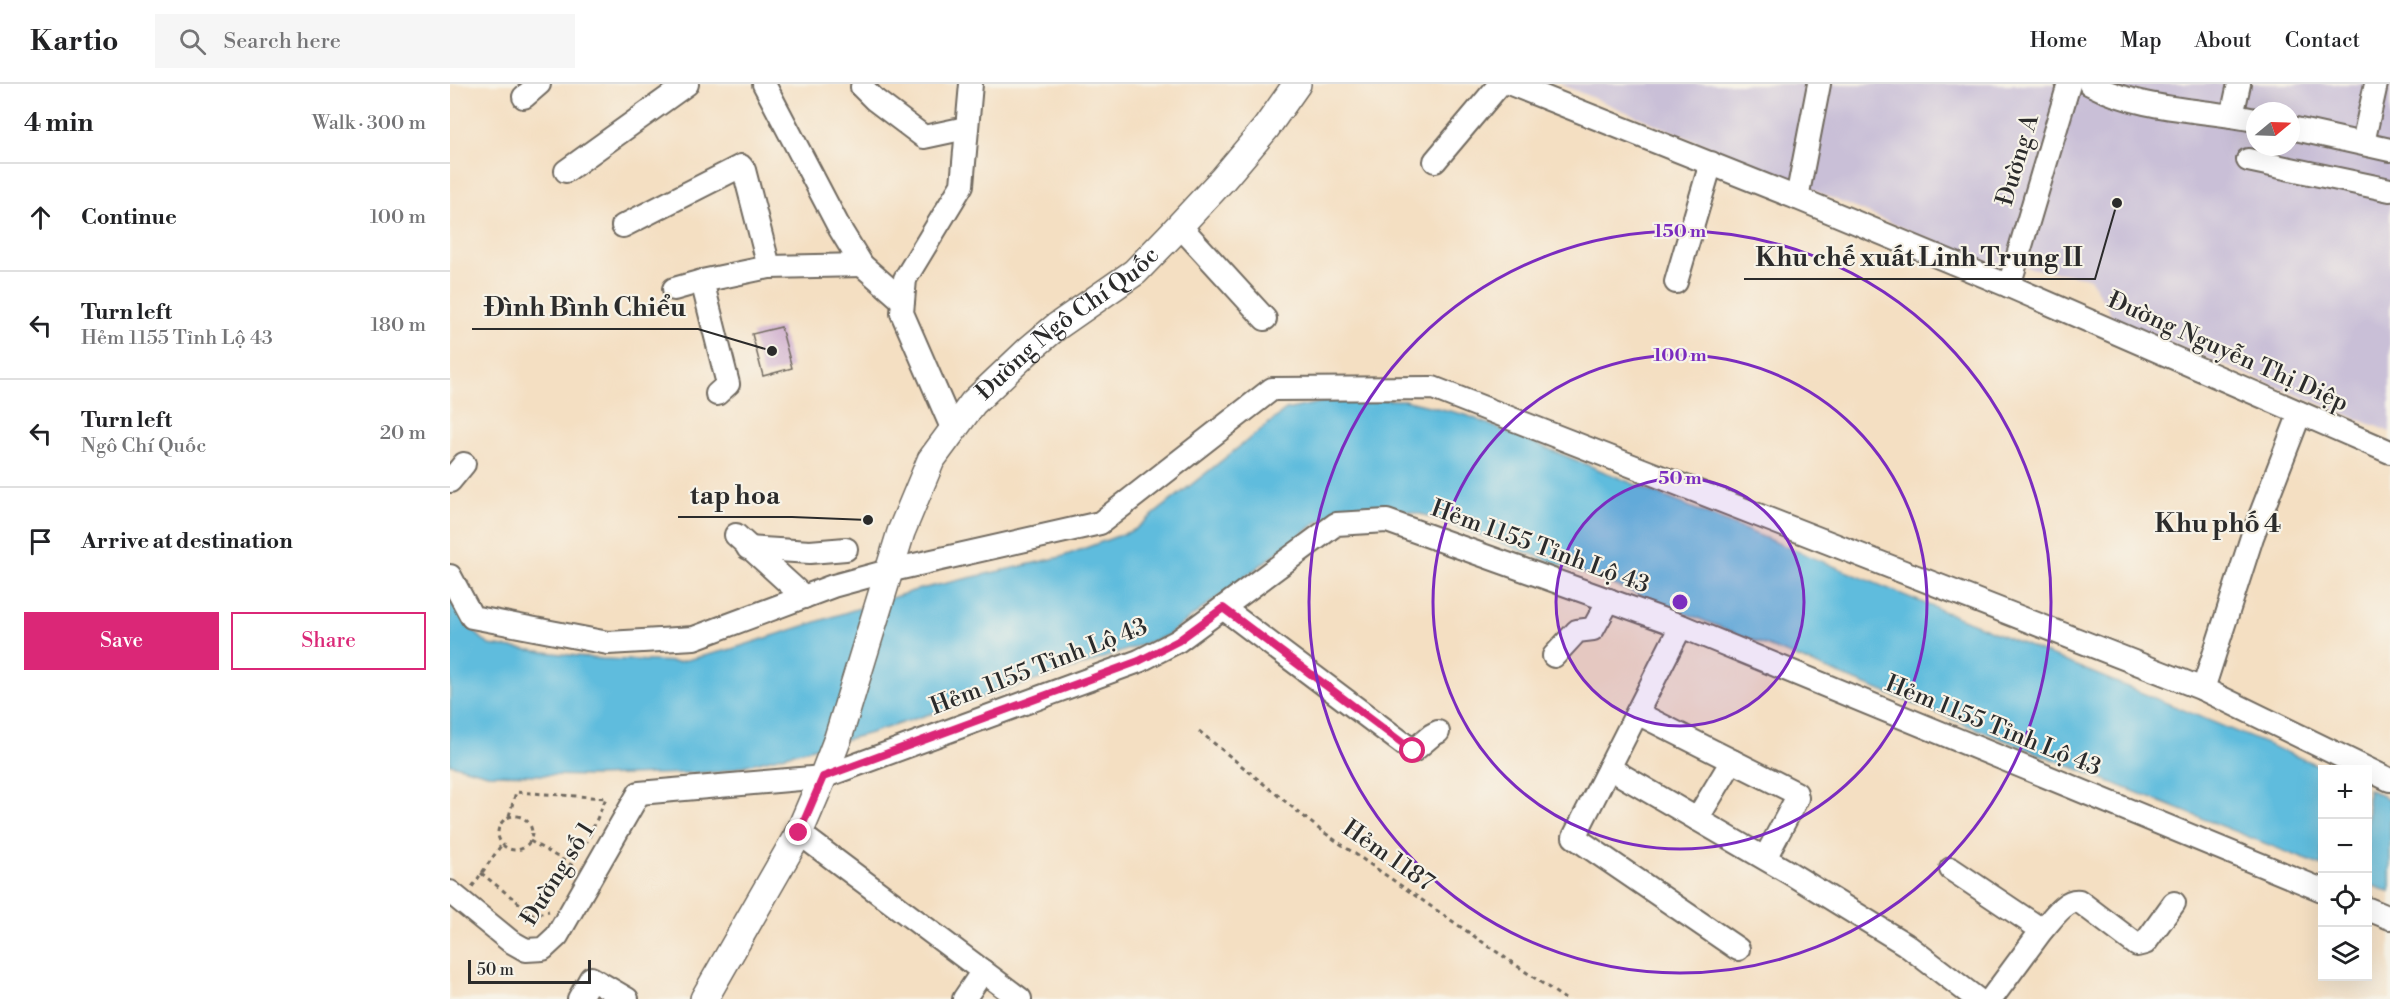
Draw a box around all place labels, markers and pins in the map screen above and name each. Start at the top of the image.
callout: Khu chế xuất Linh Trung II [1744,235,2095,279]
callout: Đình Bình Chiểu [472,285,698,329]
callout: tap hoa [678,473,792,517]
centre of rings [1670,592,1690,612]

